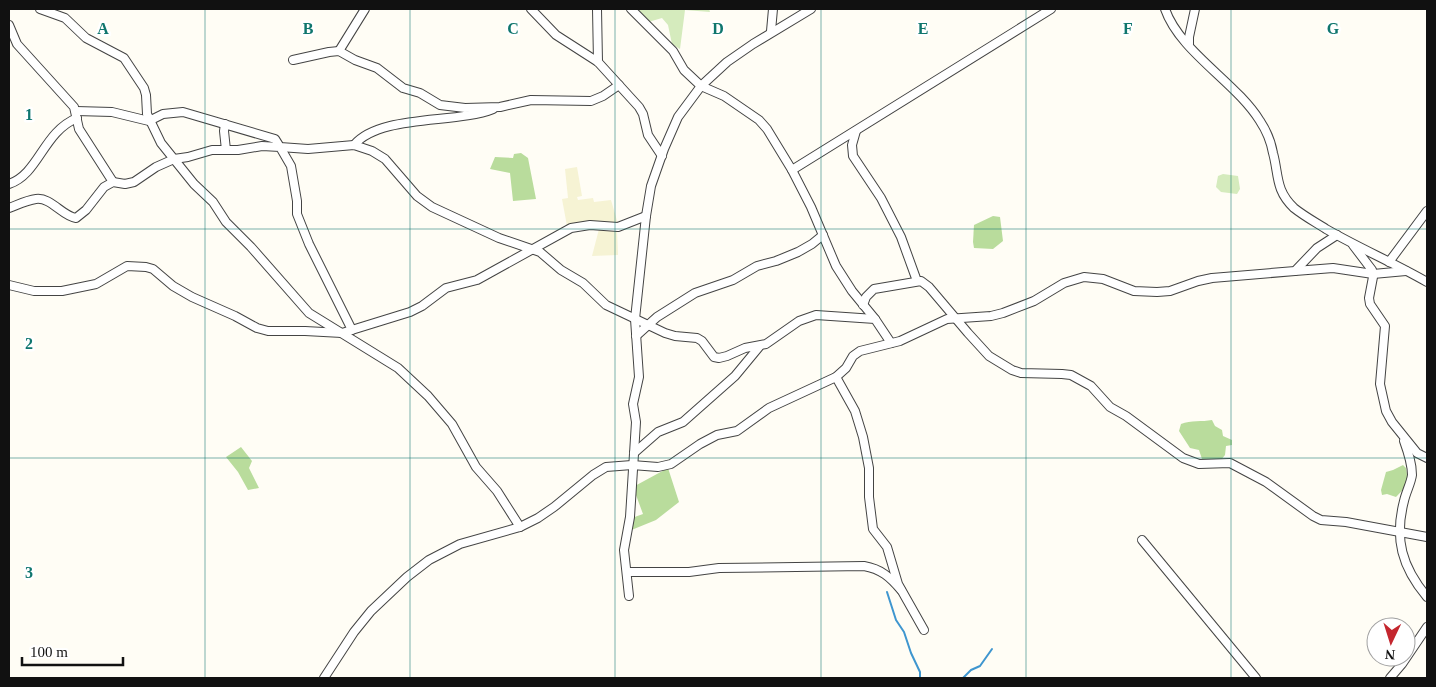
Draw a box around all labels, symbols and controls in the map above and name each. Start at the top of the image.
text: A [97,20,109,37]
text: B [303,20,314,37]
text: C [507,20,519,37]
text: D [712,20,724,37]
text: E [918,20,928,37]
text: F [1123,20,1133,37]
text: G [1327,20,1340,37]
text: 1 [25,106,33,123]
text: 2 [25,335,33,352]
text: 3 [25,564,33,581]
north arrow [1366,617,1416,667]
scale bar [22,634,124,666]
text: 100 m [30,644,68,660]
text: N [1385,647,1396,662]

